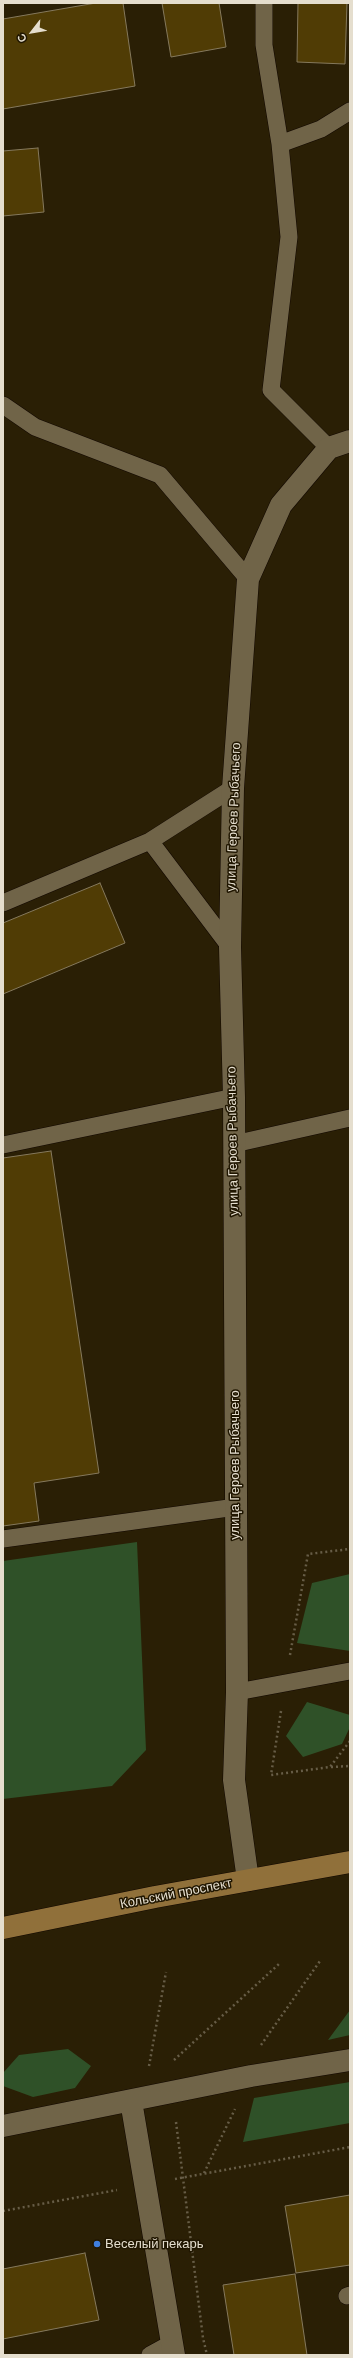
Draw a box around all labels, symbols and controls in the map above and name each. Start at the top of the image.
north arrow [12,12,52,52]
text: С [15,32,29,45]
street label: улица Героев Рыбачьего [224,742,244,892]
street label: улица Героев Рыбачьего [224,1066,242,1216]
street label: улица Героев Рыбачьего [227,1390,243,1540]
street label: Кольский проспект [119,1876,233,1912]
place label: Веселый пекарь [105,2236,203,2252]
marker: Веселый пекарь [92,2239,102,2249]

